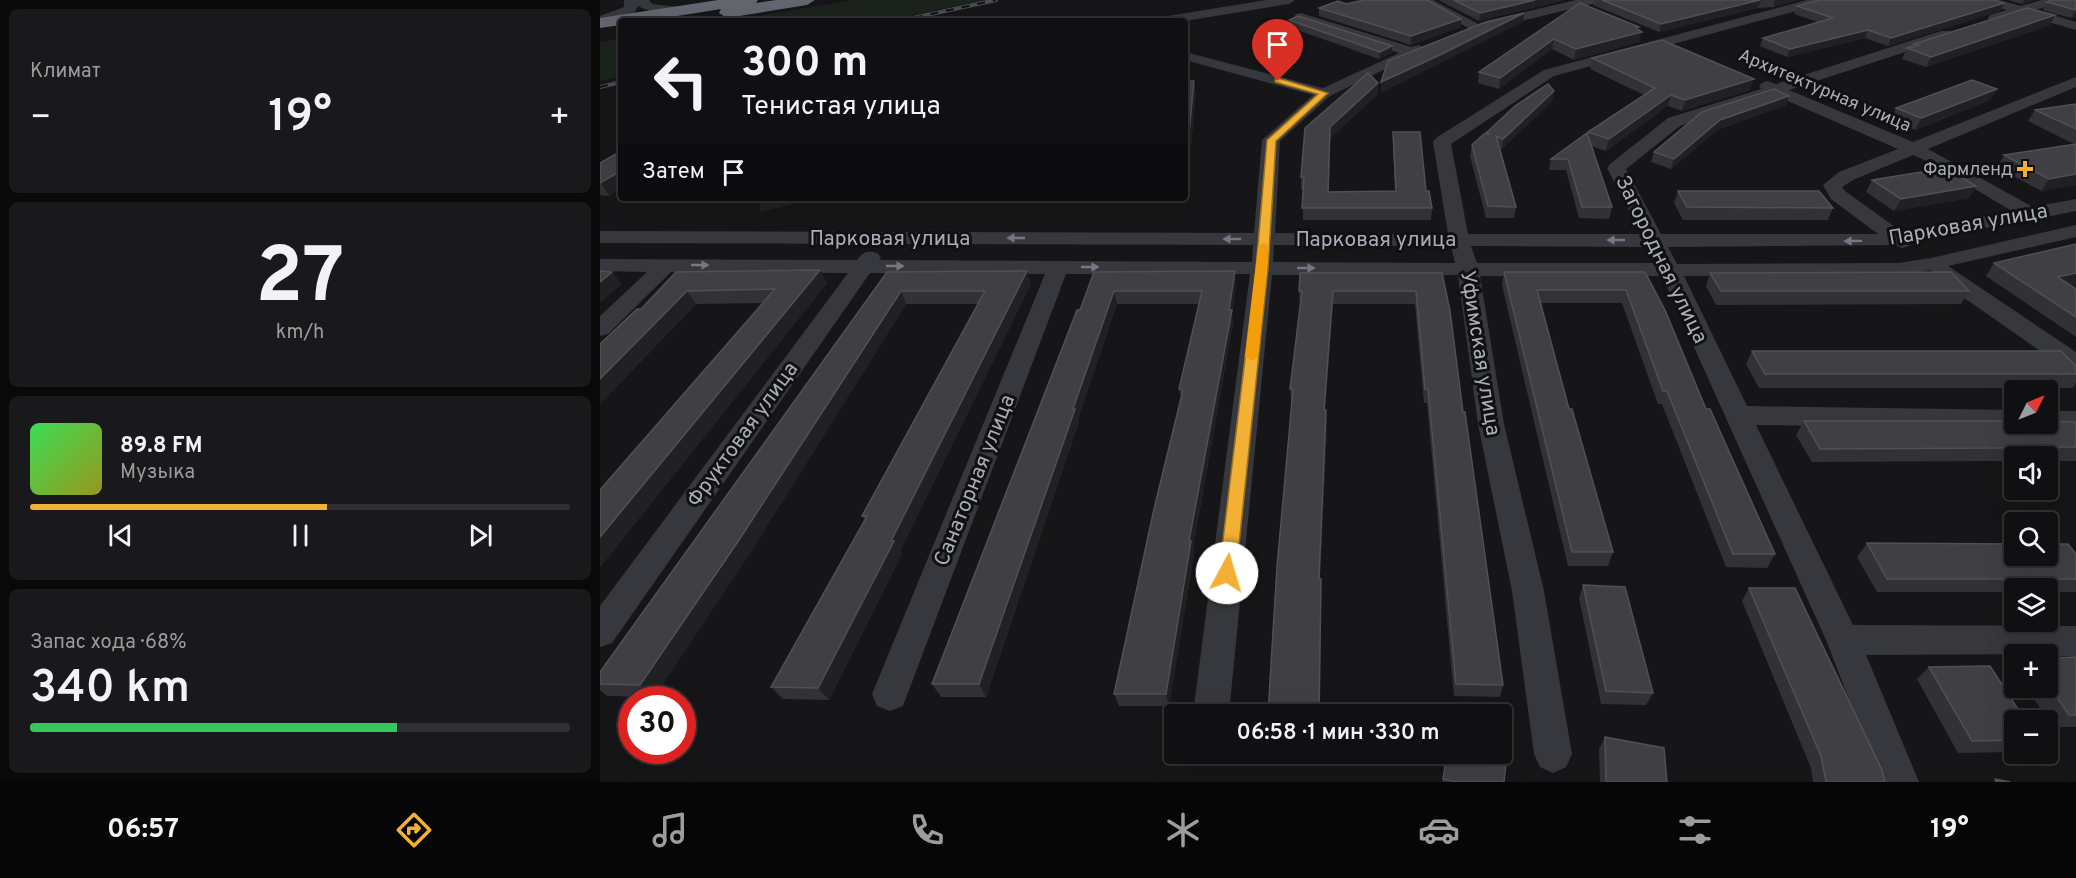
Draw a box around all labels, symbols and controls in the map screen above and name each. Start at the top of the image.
pin [1252,19,1303,81]
icon: arrive [1261,28,1294,61]
text: 300 m [741,38,868,91]
icon: left [642,42,720,120]
street label: Архитектурная улица [1735,45,1914,138]
text: Климат [30,59,101,85]
text: 19° [268,90,332,147]
text: Тенистая улица [741,90,941,124]
text: − [30,98,51,140]
text: + [549,98,570,140]
icon: arrive [717,156,750,189]
text: Затем [642,159,705,186]
place label: Фармленд [1923,159,2013,182]
marker: Фармленд [2018,162,2032,176]
street label: Загородная улица [1608,171,1713,348]
street label: Парковая улица [1887,198,2050,253]
street label: Парковая улица [810,226,970,253]
street label: Парковая улица [1296,227,1456,254]
text: 27 [256,231,344,330]
one-way arrow [1006,233,1025,243]
one-way arrow [1222,234,1241,244]
one-way arrow [1606,235,1625,245]
one-way arrow [1843,236,1862,245]
one-way arrow [691,260,710,270]
one-way arrow [886,261,905,271]
one-way arrow [1081,262,1100,272]
one-way arrow [1297,263,1316,273]
street label: Уфимская улица [1453,269,1506,438]
text: km/h [276,320,324,346]
street label: Фруктовая улица [681,357,805,513]
north arrow [2004,380,2058,434]
map controls [2004,380,2058,764]
street label: Санаторная улица [929,391,1022,570]
text: 89.8 FM [120,433,202,460]
button: sound [2004,446,2058,500]
text: Музыка [120,460,195,486]
button: search [2004,512,2058,566]
icon: previous [104,519,137,552]
icon: pause [284,519,317,552]
icon: next [464,519,497,552]
position arrow [1195,541,1259,605]
button: layers [2004,578,2058,632]
text: Запас хода · 68% [30,630,187,656]
button: + [2004,644,2058,698]
text: 340 km [30,661,190,718]
speed limit sign: 30 [618,686,696,764]
button: − [2004,710,2058,764]
text: 06:58 · 1 мин · 330 m [1237,720,1439,747]
icon: directions [393,809,435,851]
icon: music [649,809,691,851]
icon: phone [906,809,948,851]
icon: climate [1162,809,1204,851]
icon: car [1418,809,1460,851]
icon: filters [1674,809,1716,851]
text: 06:57 [107,813,179,847]
text: 19° [1930,813,1969,847]

